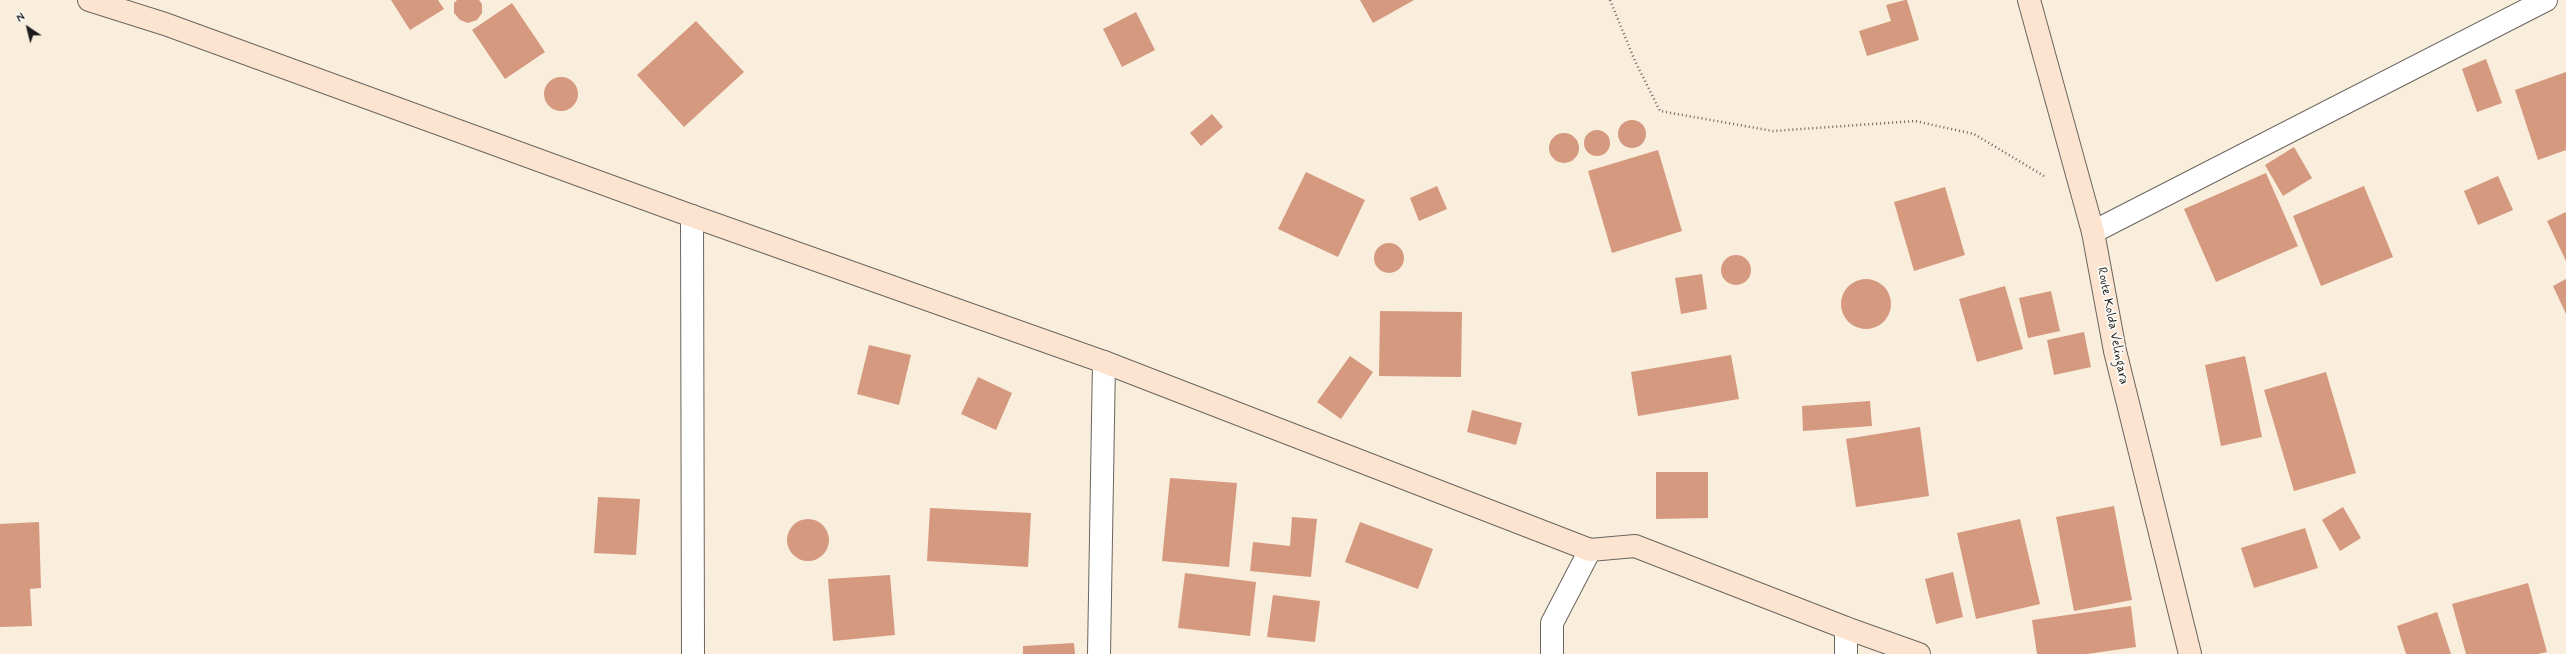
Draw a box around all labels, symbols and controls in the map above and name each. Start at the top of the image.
north arrow [8,8,48,48]
text: N [14,10,28,26]
street label: Route Kolda Velingara [2093,266,2131,386]

